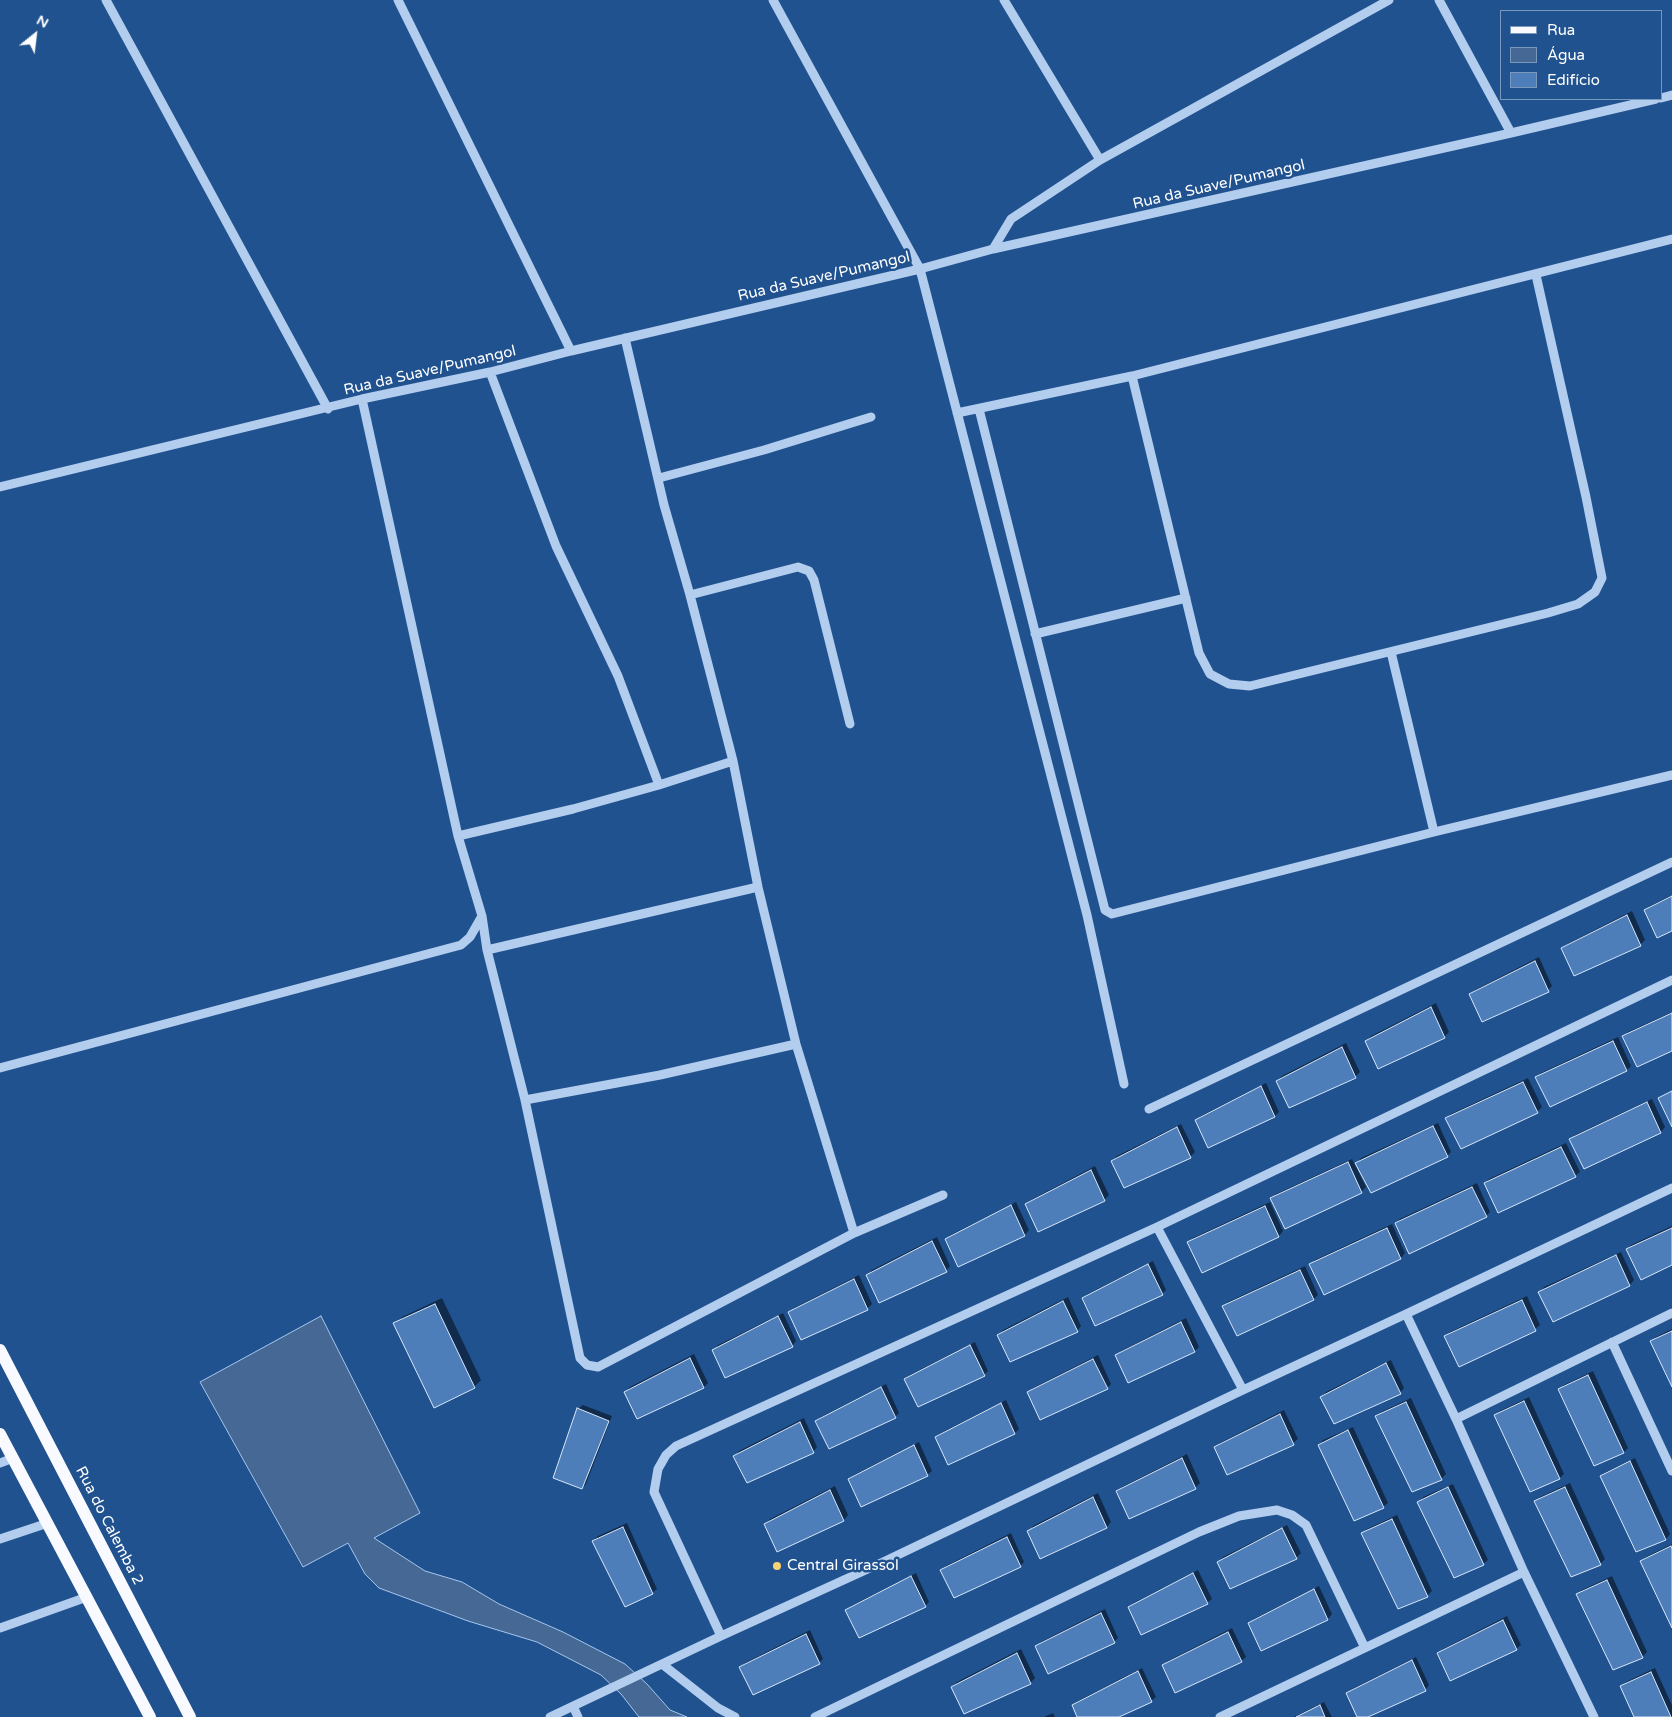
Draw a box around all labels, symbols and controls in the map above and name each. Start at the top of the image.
north arrow [10,10,60,60]
legend [1500,10,1662,100]
text: N [33,11,52,32]
text: Rua [1547,21,1575,39]
text: Água [1547,46,1585,64]
text: Edifício [1547,71,1600,89]
street label: Rua da Suave/Pumangol [1131,156,1307,214]
street label: Rua da Suave/Pumangol [736,248,912,306]
street label: Rua da Suave/Pumangol [342,342,518,400]
street label: Rua do Calemba 2 [71,1464,147,1588]
place label: Central Girassol [787,1557,899,1575]
marker: Central Girassol [771,1560,783,1572]

